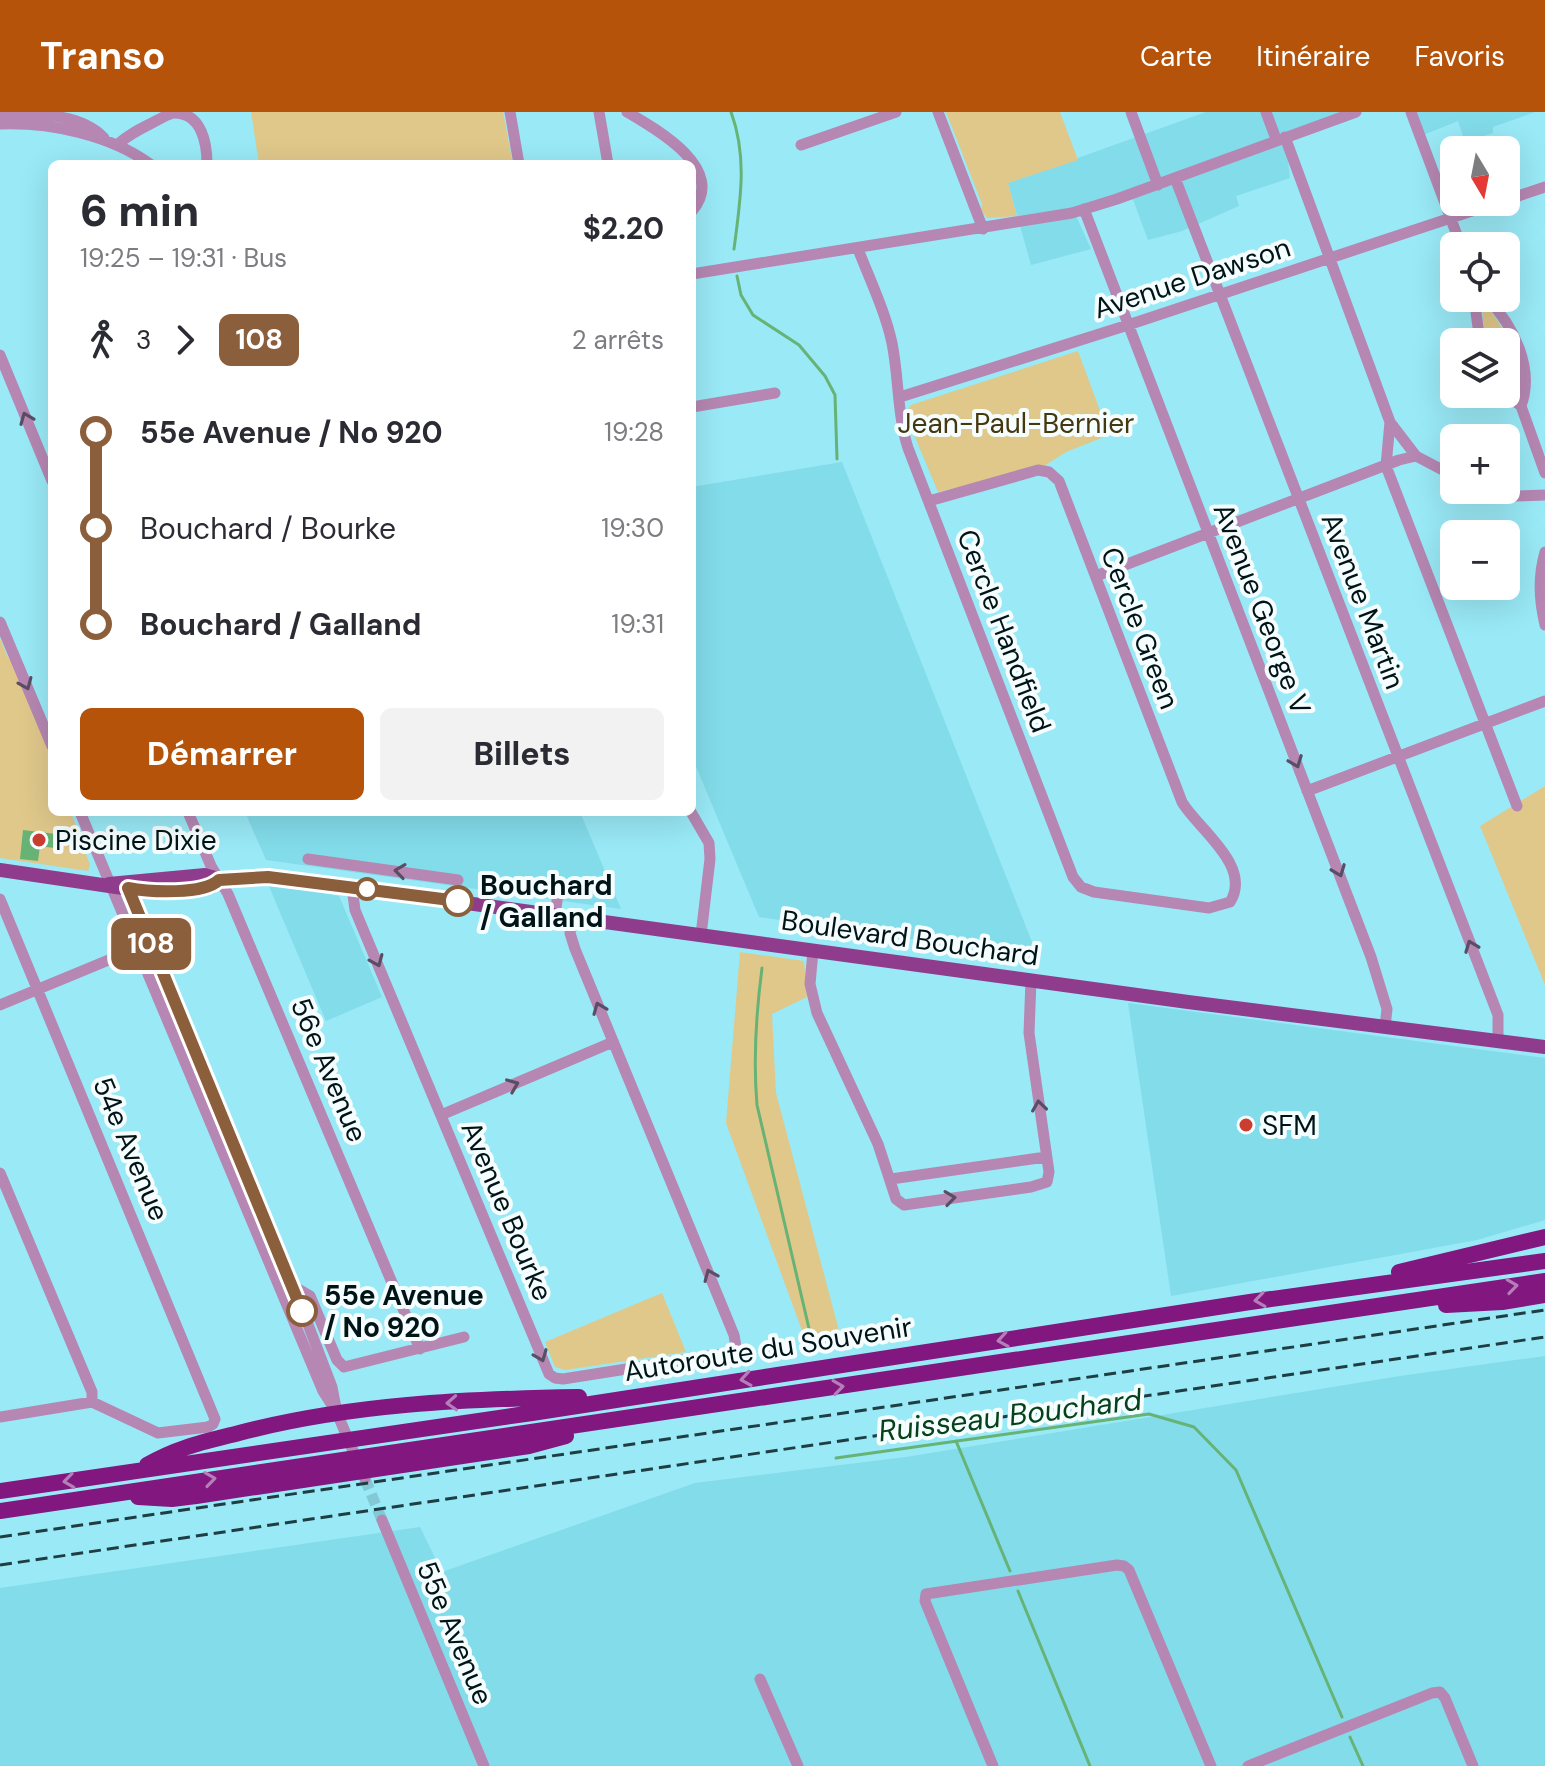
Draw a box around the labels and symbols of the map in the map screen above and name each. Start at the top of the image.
north arrow [1440,136,1520,216]
street label: Avenue Dawson [1089,229,1295,327]
park label: Jean-Paul-Bernier [898,405,1134,442]
one-way arrow [19,412,36,426]
street label: Avenue George V [1205,498,1319,720]
street label: Avenue Martin [1312,508,1414,694]
street label: Cercle Handfield [948,524,1060,738]
street label: Cercle Green [1092,542,1188,714]
one-way arrow [16,676,33,690]
one-way arrow [1286,754,1303,768]
place label: Piscine Dixie [55,822,217,859]
marker: Piscine Dixie [30,831,48,849]
one-way arrow [393,863,406,880]
one-way arrow [1329,863,1346,877]
place label: Bouchard / Galland [480,867,612,936]
unlabelled marker [356,878,378,900]
marker: Bouchard / Galland [443,886,473,916]
street label: Boulevard Bouchard [779,902,1041,974]
line badge: 108 [105,918,197,970]
one-way arrow [1464,940,1481,954]
one-way arrow [367,953,383,967]
street label: 56e Avenue [282,992,376,1148]
one-way arrow [593,1002,609,1017]
street label: 54e Avenue [84,1072,178,1226]
one-way arrow [505,1078,519,1094]
one-way arrow [1031,1099,1048,1112]
place label: SFM [1262,1107,1317,1144]
street label: Avenue Bourke [453,1116,561,1306]
marker: SFM [1237,1116,1255,1134]
one-way arrow [944,1190,957,1207]
one-way arrow [703,1268,719,1283]
place label: 55e Avenue / No 920 [324,1277,484,1346]
one-way arrow [1506,1278,1519,1295]
one-way arrow [1253,1291,1267,1308]
marker: 55e Avenue / No 920 [287,1296,317,1326]
street label: Autoroute du Souvenir [621,1308,915,1390]
one-way arrow [996,1331,1010,1348]
one-way arrow [531,1348,548,1362]
one-way arrow [739,1370,753,1387]
one-way arrow [831,1379,845,1396]
water label: Ruisseau Bouchard [876,1379,1145,1451]
one-way arrow [445,1394,458,1411]
one-way arrow [203,1471,217,1488]
one-way arrow [63,1472,76,1489]
street label: 55e Avenue [408,1556,502,1710]

